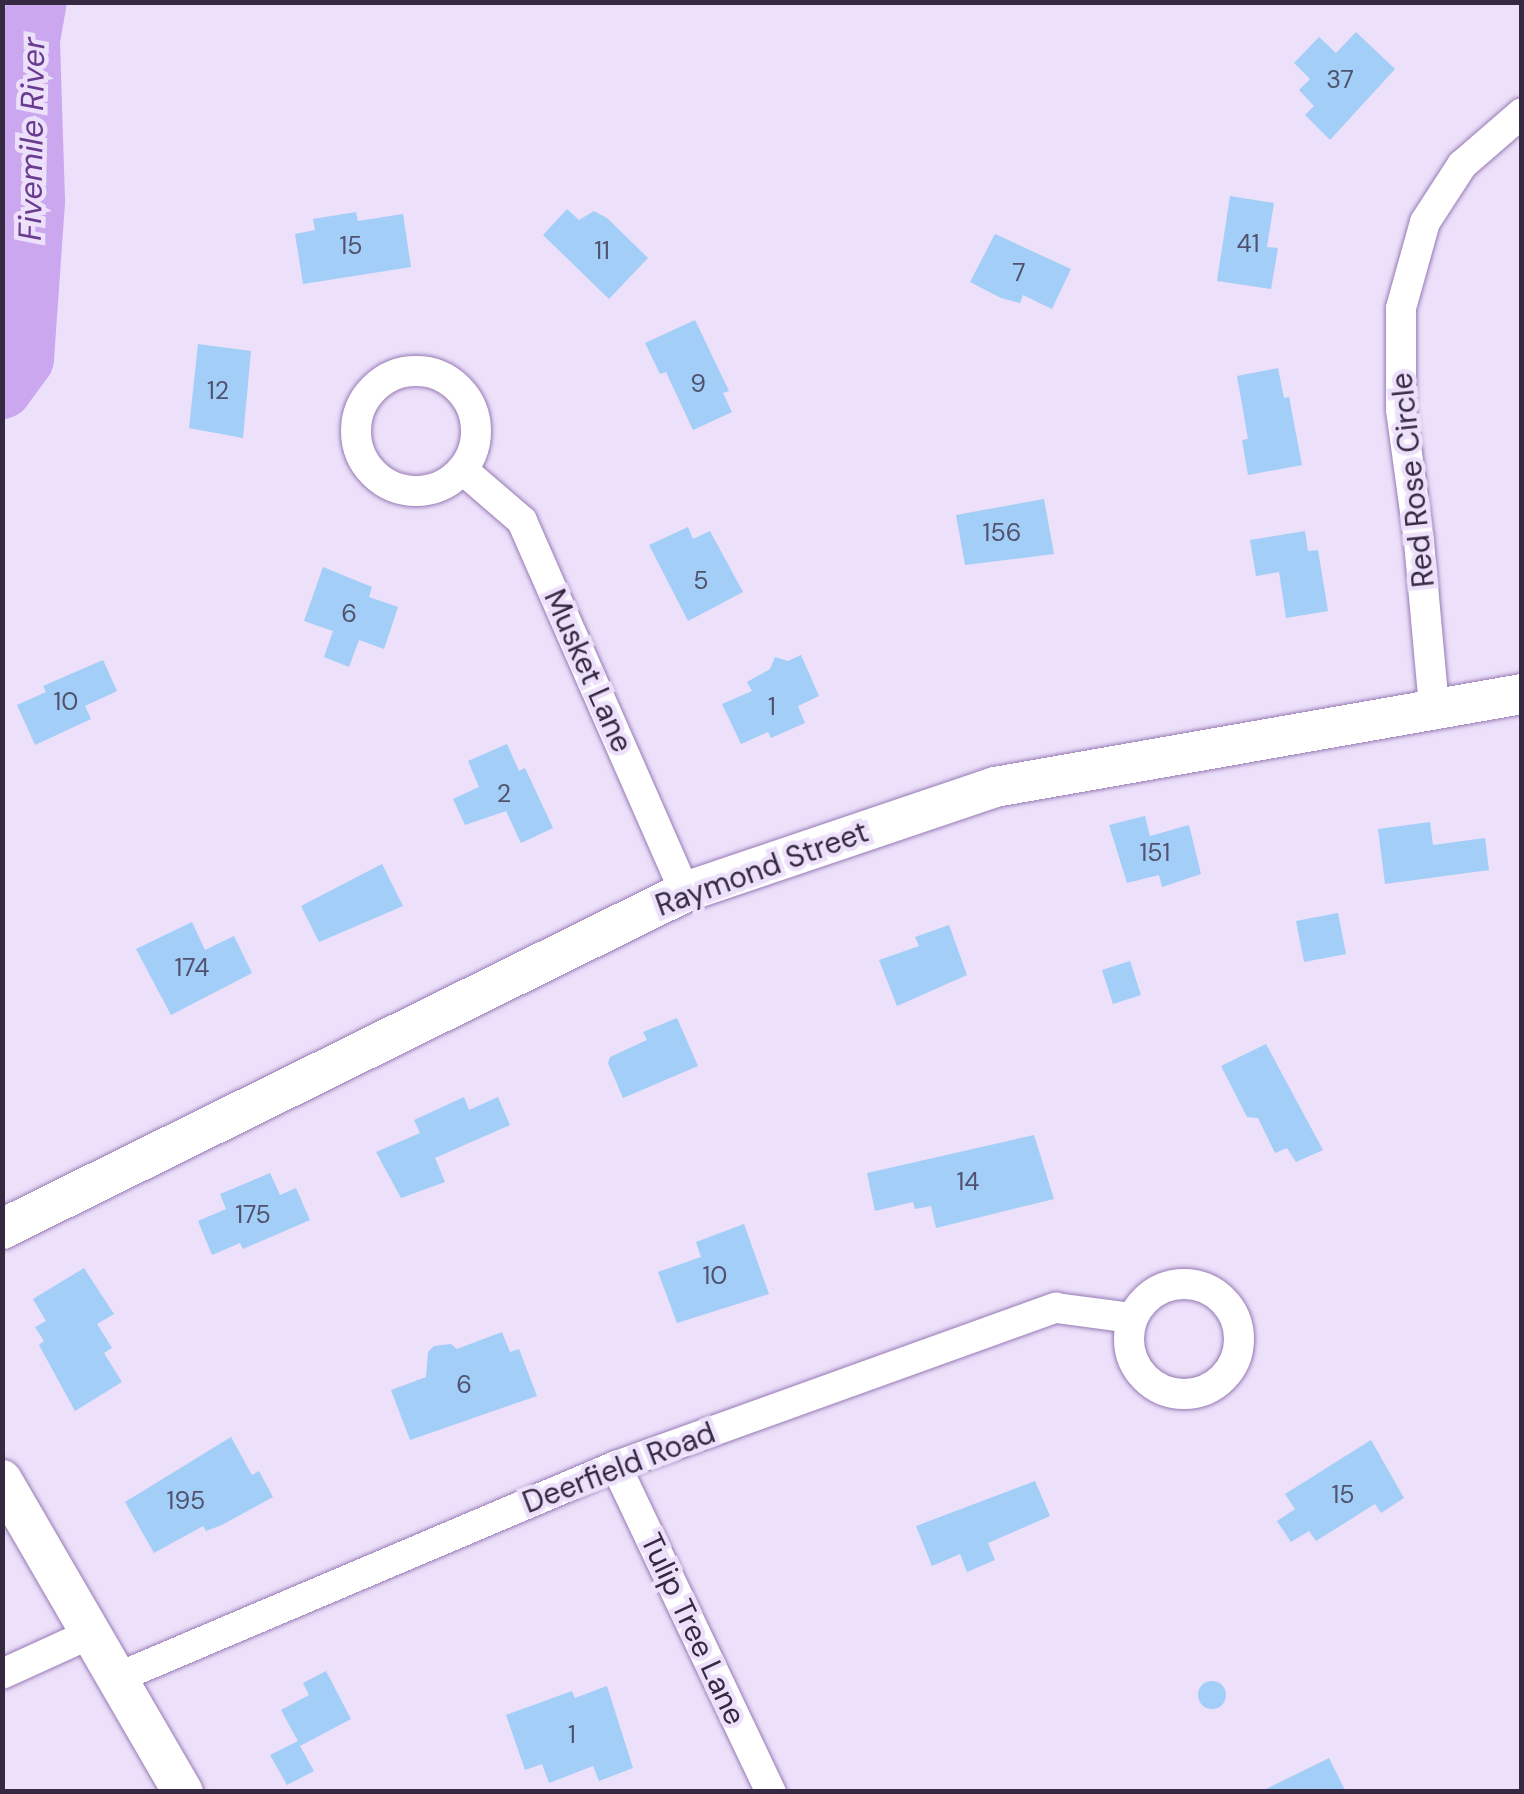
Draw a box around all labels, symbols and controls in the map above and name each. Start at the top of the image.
water label: Fivemile River [11,37,53,241]
house number: 37 [1326,65,1354,95]
house number: 41 [1237,229,1259,259]
house number: 15 [339,231,363,261]
house number: 11 [594,236,610,266]
house number: 7 [1012,258,1026,288]
house number: 9 [690,369,706,399]
street label: Red Rose Circle [1384,371,1442,589]
house number: 12 [207,376,229,406]
house number: 156 [983,518,1021,548]
house number: 5 [693,566,709,596]
street label: Musket Lane [536,584,640,758]
house number: 6 [341,599,357,629]
house number: 10 [54,687,78,717]
house number: 1 [768,692,776,722]
house number: 2 [497,779,511,809]
street label: Raymond Street [651,814,873,924]
house number: 151 [1140,838,1170,868]
house number: 174 [175,953,209,983]
house number: 14 [957,1167,979,1197]
house number: 175 [235,1200,271,1230]
house number: 10 [703,1261,727,1291]
house number: 6 [456,1370,472,1400]
street label: Deerfield Road [518,1415,720,1521]
house number: 15 [1331,1480,1355,1510]
house number: 195 [167,1486,205,1516]
street label: Tulip Tree Lane [633,1527,753,1731]
house number: 1 [568,1720,576,1750]

